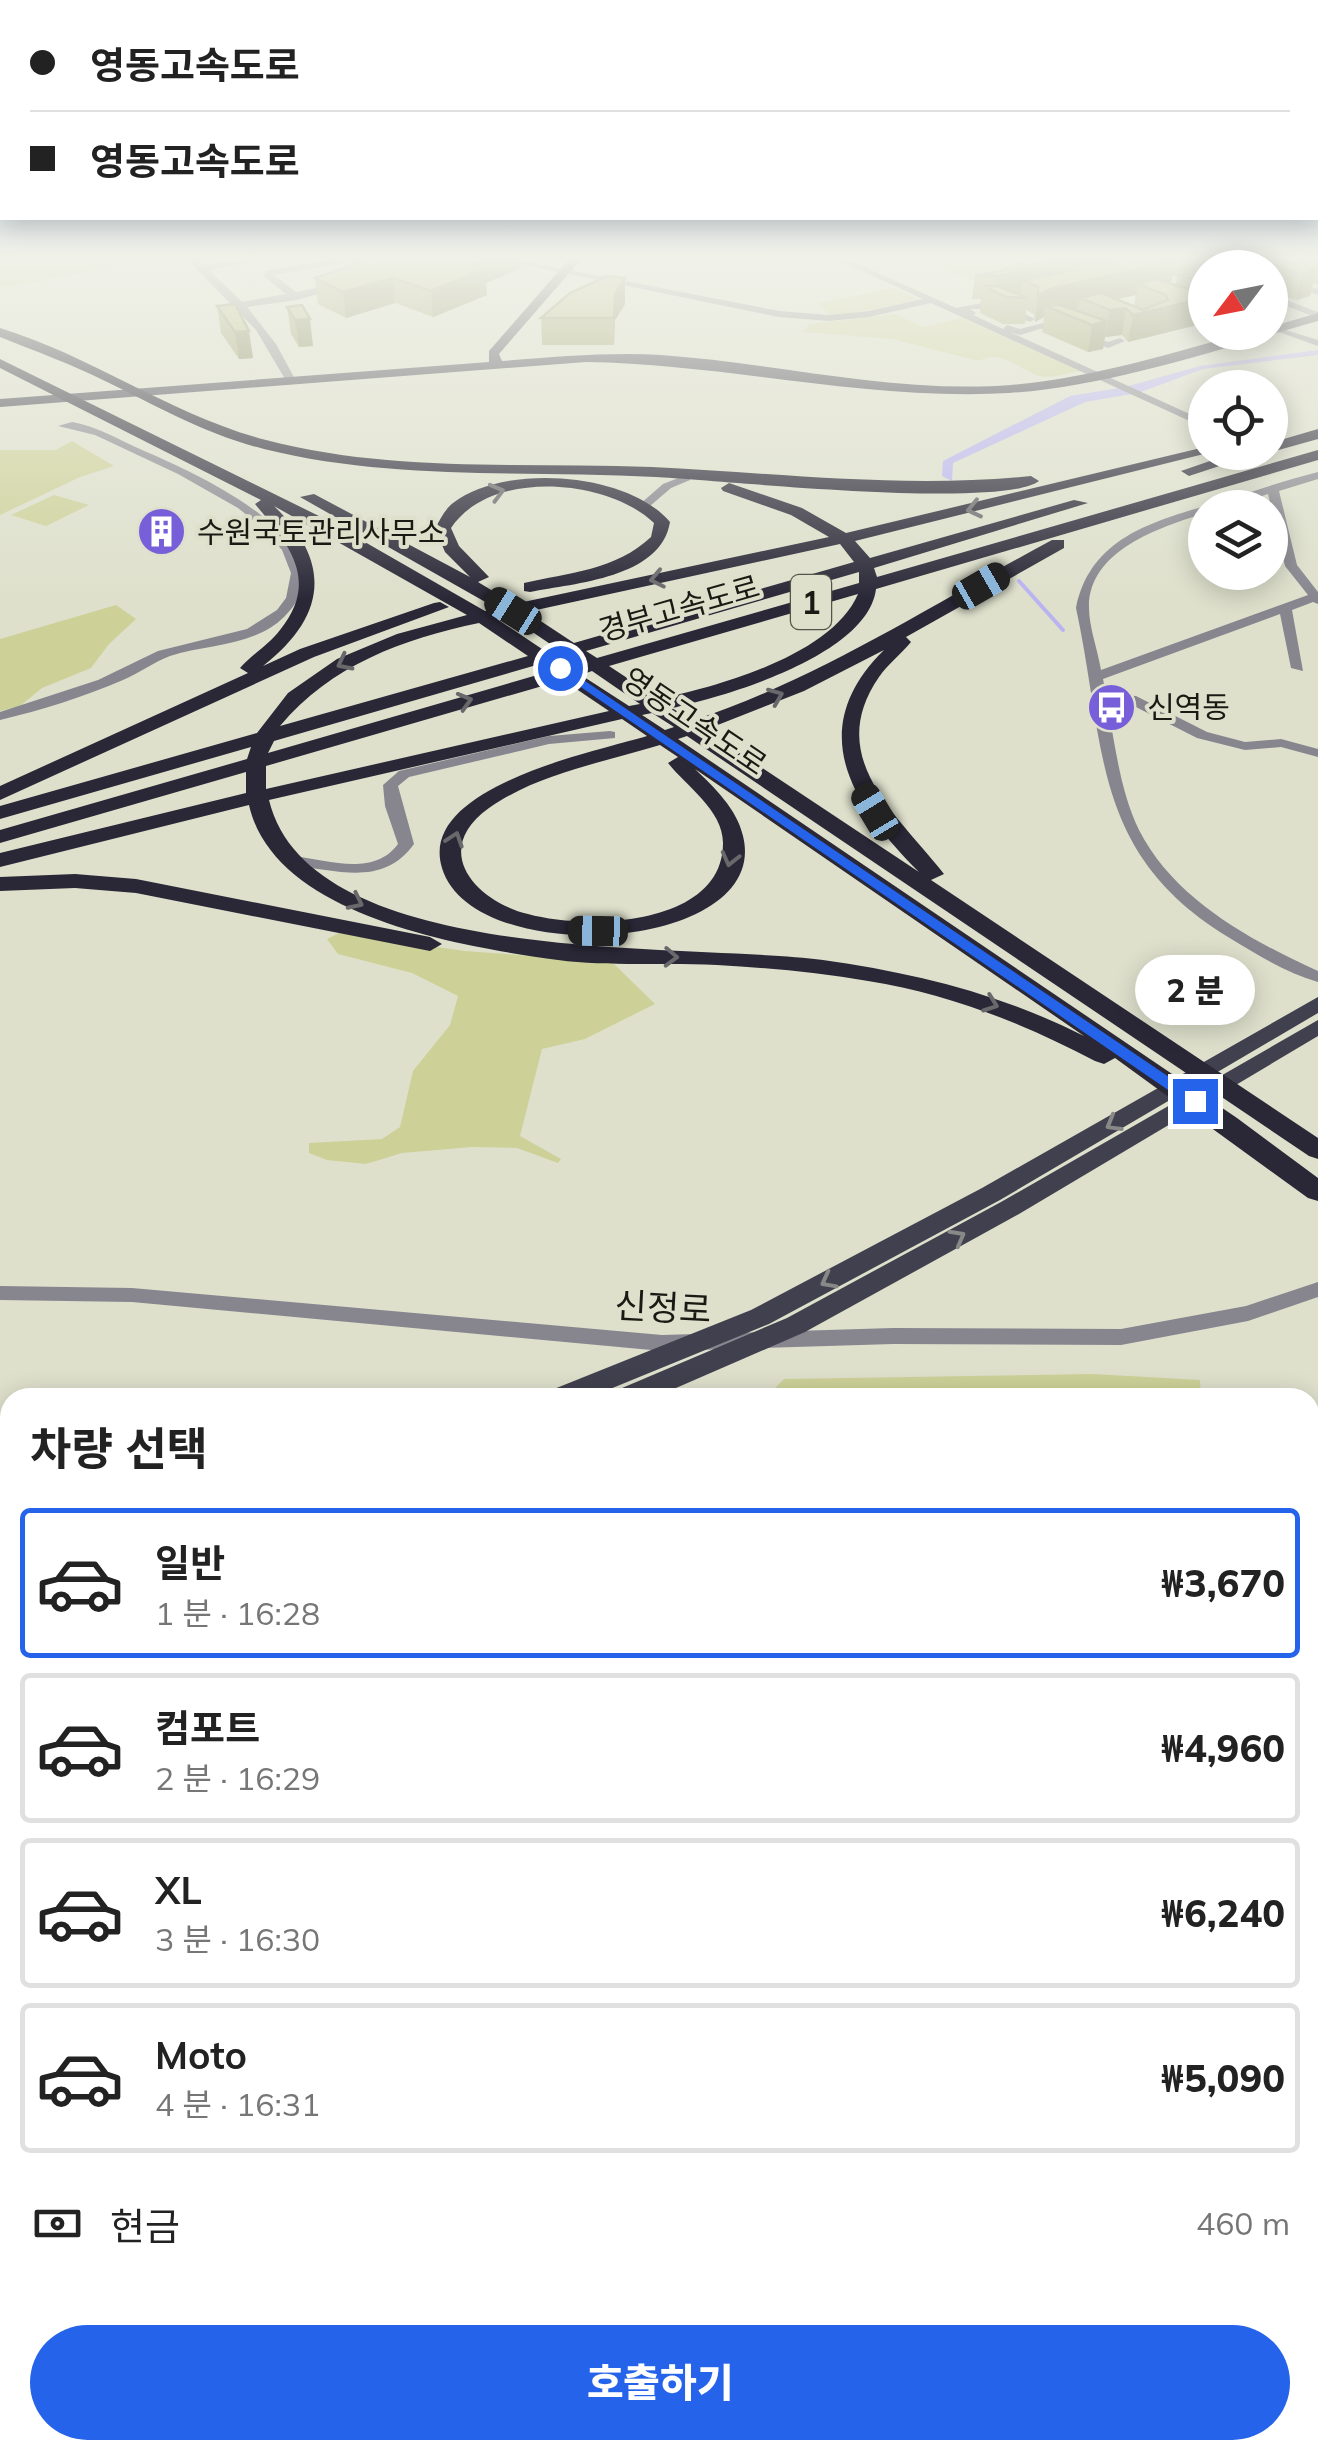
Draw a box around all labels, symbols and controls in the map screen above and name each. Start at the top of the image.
text: 영동고속도로 [90,41,300,89]
text: 영동고속도로 [90,137,300,185]
north arrow [1188,250,1288,350]
map controls [1188,250,1288,590]
button: locate [1188,370,1288,470]
one-way arrow [488,482,505,503]
button: layers [1188,490,1288,590]
one-way arrow [966,497,983,518]
building icon: 수원국토관리사무소 [136,506,188,558]
place label: 수원국토관리사무소 [197,513,445,551]
car [948,558,1014,614]
street label: 경부고속도로 [594,567,764,649]
one-way arrow [649,567,666,588]
road number: 1 [791,575,831,629]
car [480,582,546,640]
route start [538,646,583,691]
one-way arrow [337,651,355,670]
street label: 영동고속도로 [616,659,774,783]
bus stop icon: 신역동 [1086,681,1138,733]
one-way arrow [766,688,784,708]
place label: 신역동 [1147,688,1230,726]
one-way arrow [456,692,473,713]
car [847,779,903,845]
one-way arrow [444,831,464,849]
one-way arrow [721,851,742,868]
one-way arrow [346,890,364,910]
car [568,915,628,947]
one-way arrow [663,947,679,968]
callout: 2 분 [1135,956,1255,1026]
text: 2 분 [1166,970,1224,1010]
one-way arrow [981,992,998,1013]
route end [1173,1079,1218,1124]
one-way arrow [1105,1111,1123,1131]
one-way arrow [947,1229,965,1249]
one-way arrow [821,1269,839,1288]
street label: 신정로 [614,1283,712,1331]
text: 차량 선택 [30,1420,208,1476]
icon: car [35,1538,125,1628]
text: 일반 [155,1539,225,1587]
text: ₩3,670 [1161,1559,1285,1607]
text: 1 분 · 16:28 [155,1593,320,1633]
icon: car [35,1703,125,1793]
text: 컴포트 [155,1704,260,1752]
text: ₩4,960 [1161,1724,1285,1772]
text: 2 분 · 16:29 [155,1758,320,1798]
text: XL [155,1866,202,1914]
icon: car [35,1868,125,1958]
text: ₩6,240 [1161,1889,1285,1937]
text: 3 분 · 16:30 [155,1919,320,1959]
text: Moto [155,2031,247,2079]
icon: car [35,2033,125,2123]
text: ₩5,090 [1161,2054,1285,2102]
text: 4 분 · 16:31 [155,2084,320,2124]
icon: cash [30,2196,85,2251]
text: 현금 [110,2202,180,2250]
text: 460 m [1196,2203,1290,2243]
button: 호출하기 [30,2325,1290,2440]

